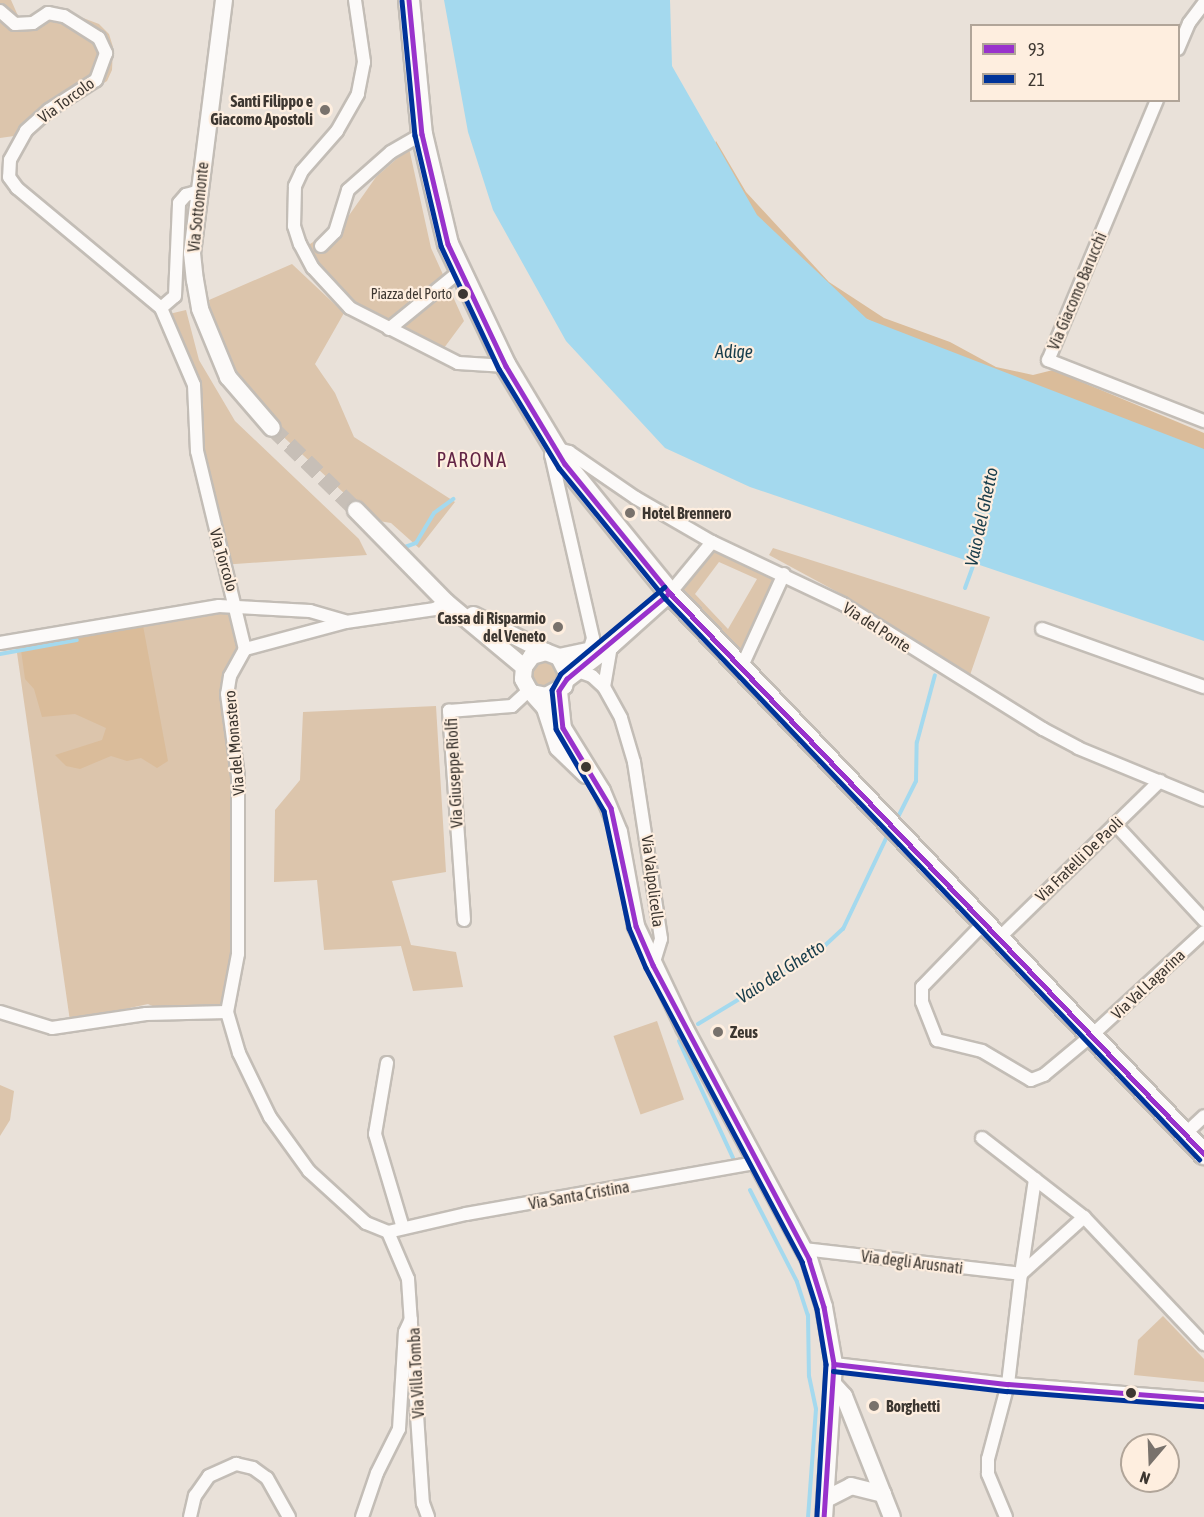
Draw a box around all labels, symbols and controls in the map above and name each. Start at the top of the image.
legend [970,24,1180,102]
text: 93 [1028,39,1045,60]
text: 21 [1028,69,1045,90]
street label: Via Torcolo [34,73,98,127]
place label: Santi Filippo e Giacomo Apostoli [210,91,313,129]
marker: Santi Filippo e Giacomo Apostoli [318,103,332,117]
street label: Via Sottomonte [184,161,212,253]
street label: Via Giacomo Barucchi [1044,229,1110,353]
place label: Piazza del Porto [371,286,452,302]
marker: Piazza del Porto [457,288,469,300]
water label: Adige [715,341,753,363]
district label: PARONA [437,447,507,471]
water label: Vaio del Ghetto [961,465,1003,569]
place label: Hotel Brennero [642,503,732,523]
marker: Hotel Brennero [623,506,637,520]
street label: Via Torcolo [206,526,242,594]
street label: Via del Ponte [839,598,915,656]
place label: Cassa di Risparmio del Veneto [437,608,546,646]
marker: Cassa di Risparmio del Veneto [551,620,565,634]
street label: Via del Monastero [220,690,248,796]
street label: Via Giuseppe Riolfi [442,718,466,828]
unlabelled marker [580,761,592,773]
street label: Via Fratelli De Paoli [1031,812,1127,906]
street label: Via Valpolicella [638,834,668,928]
water label: Vaio del Ghetto [733,936,829,1008]
street label: Via Val Lagarina [1107,945,1189,1023]
place label: Zeus [730,1022,758,1042]
marker: Zeus [711,1025,725,1039]
street label: Via Santa Cristina [527,1177,631,1213]
street label: Via degli Arusnati [860,1246,964,1278]
street label: Via Villa Tomba [404,1327,428,1419]
unlabelled marker [1125,1387,1137,1399]
place label: Borghetti [886,1396,940,1416]
marker: Borghetti [867,1399,881,1413]
north arrow [1120,1433,1180,1493]
text: N [1137,1468,1152,1488]

